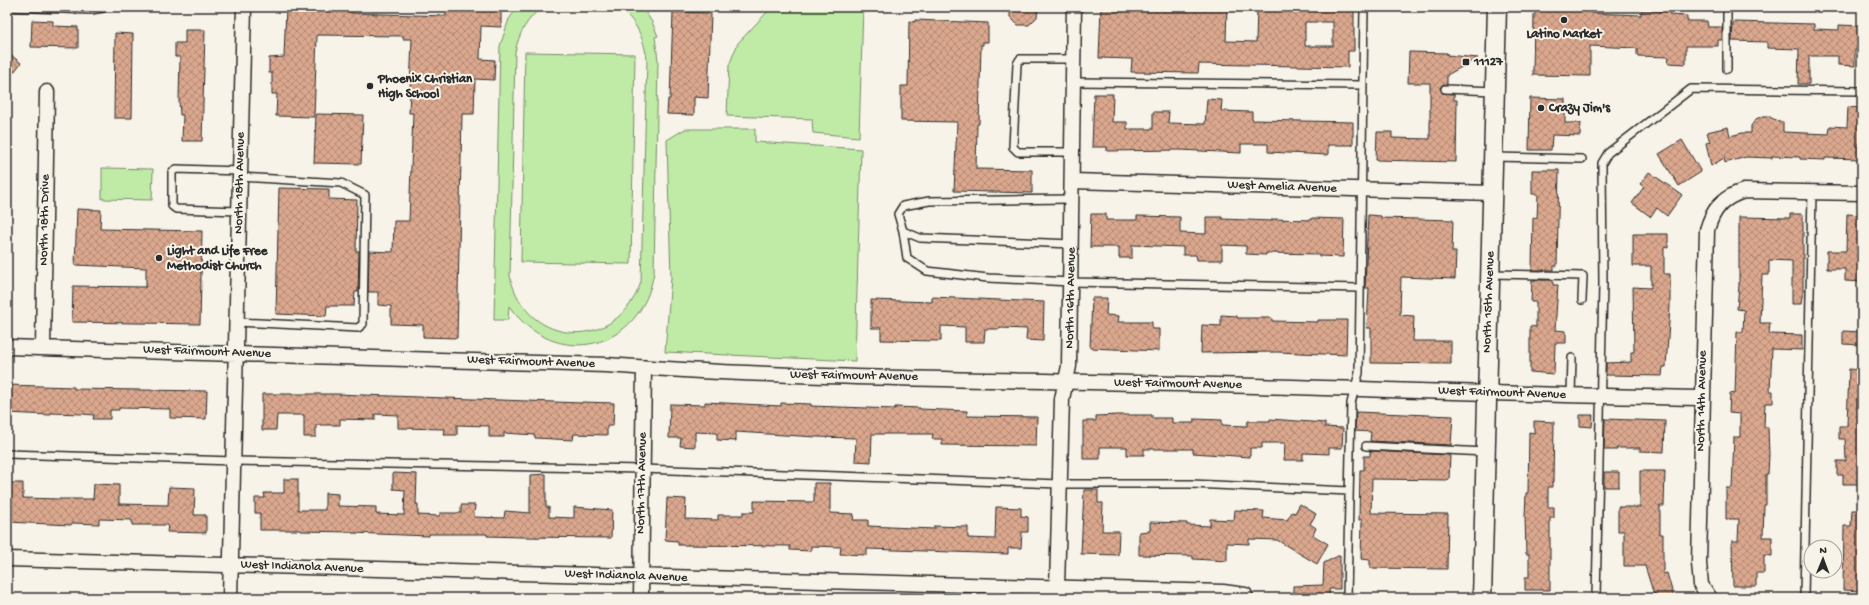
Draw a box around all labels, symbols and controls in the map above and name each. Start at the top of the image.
marker: Latino Market [1559,15,1569,25]
place label: Latino Market [1527,27,1603,42]
place label: 11127 [1473,55,1504,70]
marker: 11127 [1461,57,1471,67]
place label: Phoenix Christian High School [377,72,473,102]
marker: Phoenix Christian High School [365,81,375,91]
place label: Crazy Jim's [1548,101,1611,116]
marker: Crazy Jim's [1536,103,1546,113]
street label: North 18th Avenue [232,132,248,234]
street label: North 18th Drive [37,174,53,266]
street label: West Amelia Avenue [1227,178,1337,196]
place label: Light and Life Free Methodist Church [167,243,269,274]
street label: North 16th Avenue [1063,247,1079,349]
street label: North 15th Avenue [1480,251,1498,353]
marker: Light and Life Free Methodist Church [154,253,164,263]
street label: West Fairmount Avenue [143,342,271,362]
street label: North 14th Avenue [1694,350,1710,452]
street label: West Fairmount Avenue [467,352,595,372]
street label: West Fairmount Avenue [790,367,918,385]
street label: West Fairmount Avenue [1114,375,1242,393]
street label: West Fairmount Avenue [1438,383,1566,403]
street label: North 17th Avenue [634,432,650,534]
north arrow [1803,539,1843,579]
text: N [1819,545,1827,557]
street label: West Indianola Avenue [240,557,364,577]
street label: West Indianola Avenue [564,566,688,586]

